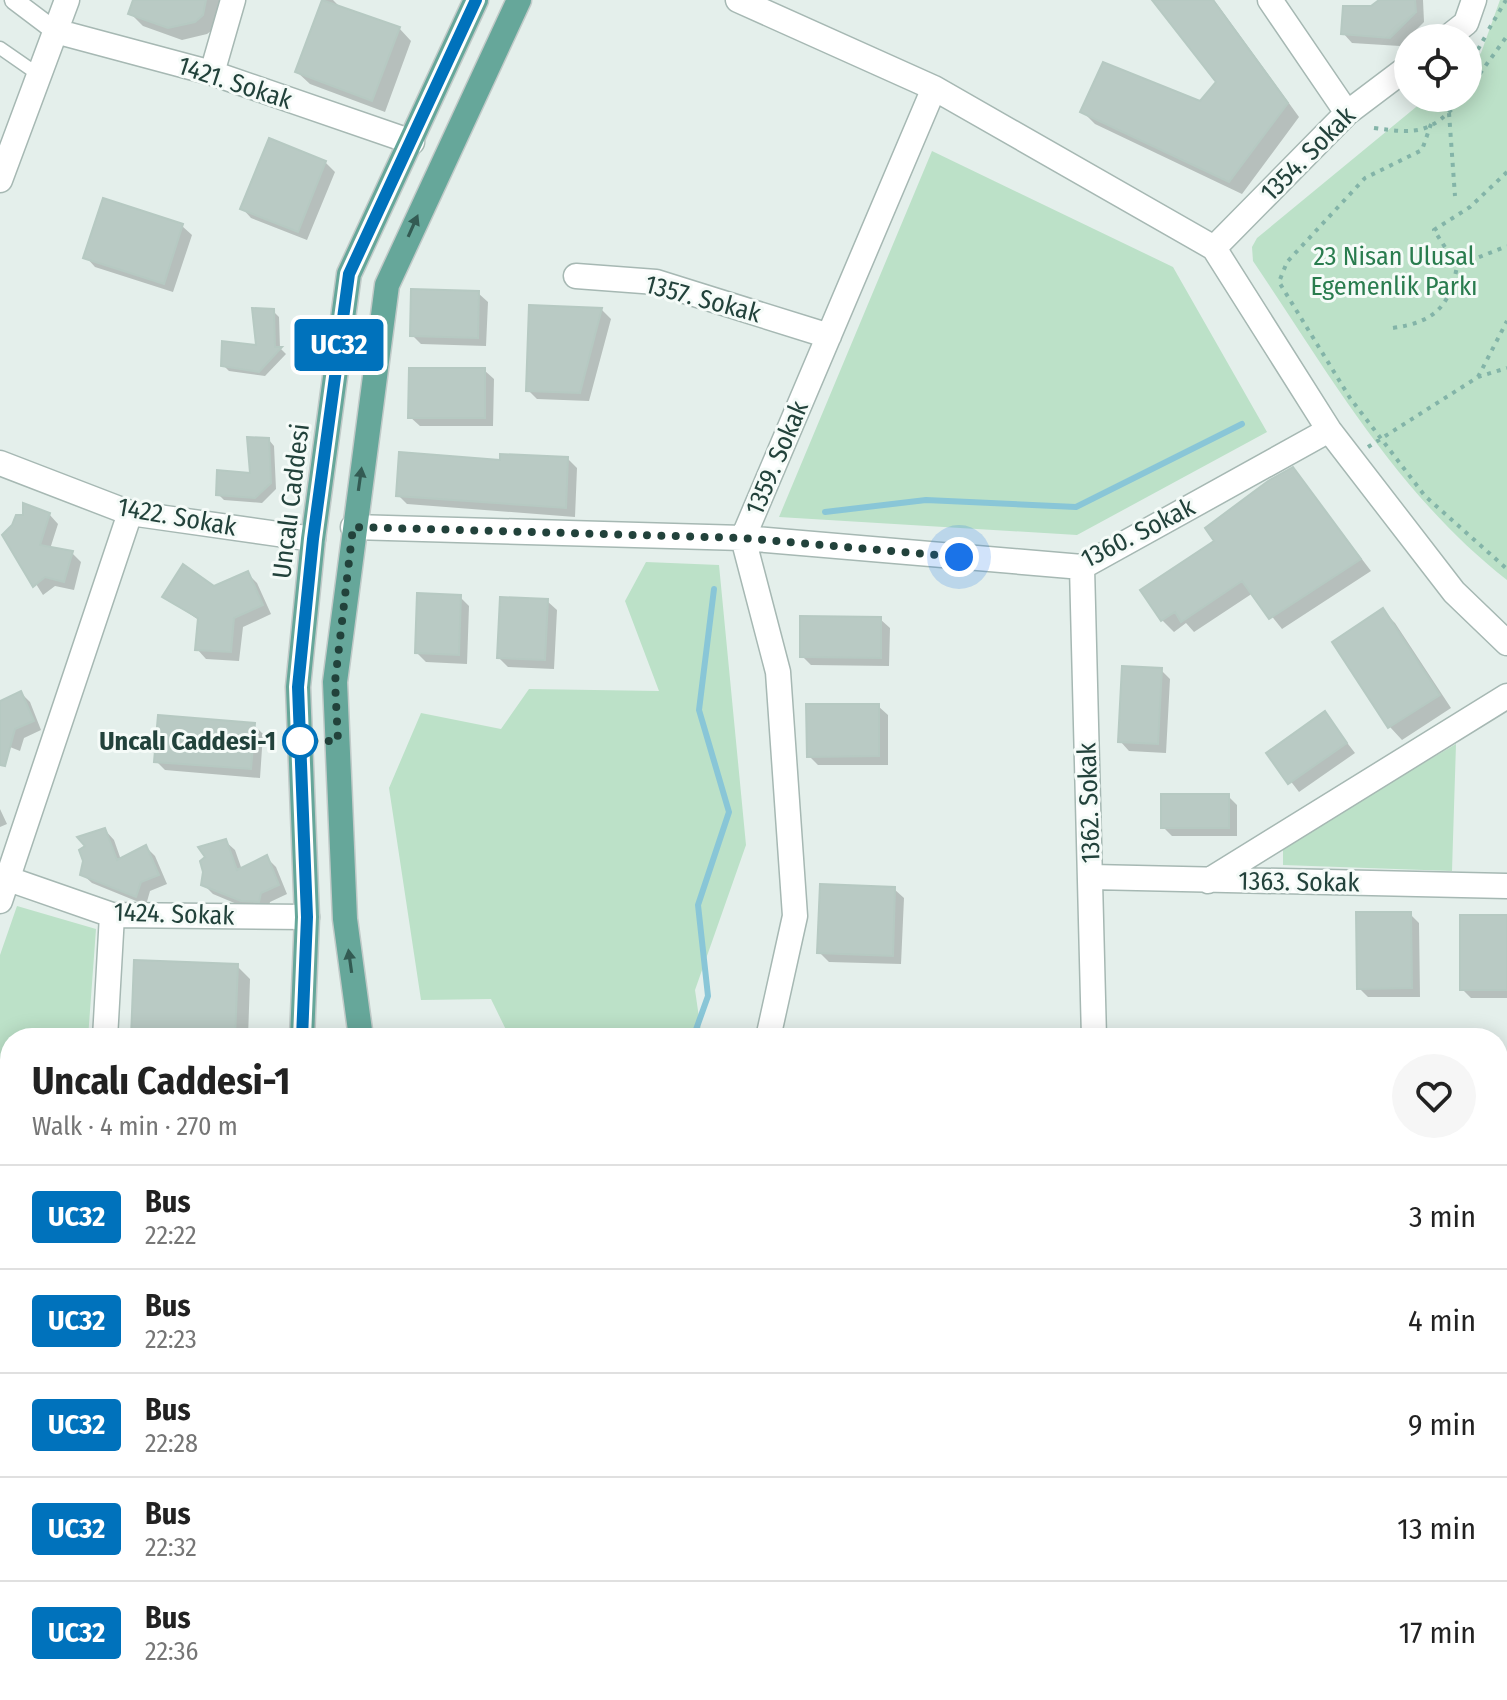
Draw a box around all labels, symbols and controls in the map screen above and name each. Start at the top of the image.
map controls [1394,24,1482,112]
button: locate [1394,24,1482,112]
street label: 1421. Sokak [174,50,297,116]
street label: 1354. Sokak [1254,100,1362,208]
one-way arrow [407,215,420,238]
park label: 23 Nisan Ulusal Egemenlik Parkı [1310,241,1478,302]
street label: 1357. Sokak [642,269,765,330]
line badge: UC32 [283,319,395,371]
text: UC32 [310,328,368,361]
street label: 1359. Sokak [739,396,815,520]
street label: Uncalı Caddesi [266,422,316,580]
one-way arrow [354,466,367,491]
street label: 1422. Sokak [115,491,240,543]
street label: 1360. Sokak [1076,491,1201,575]
your location [939,537,979,577]
marker: Uncalı Caddesi-1 [283,724,317,758]
place label: Uncalı Caddesi-1 [99,726,276,757]
street label: 1362. Sokak [1071,741,1107,864]
street label: 1363. Sokak [1238,865,1361,899]
street label: 1424. Sokak [113,896,236,932]
one-way arrow [343,948,356,973]
button: heart [1392,1054,1476,1138]
text: Uncalı Caddesi-1 [32,1058,290,1104]
text: Walk · 4 min · 270 m [32,1111,238,1142]
text: Bus [145,1184,191,1220]
text: 3 min [1409,1199,1476,1235]
text: UC32 [48,1200,105,1233]
text: 22:22 [145,1220,196,1251]
text: Bus [145,1288,191,1324]
text: 4 min [1408,1303,1476,1339]
text: UC32 [48,1304,105,1337]
text: 22:23 [145,1324,197,1355]
text: Bus [145,1392,191,1428]
text: 9 min [1408,1407,1476,1443]
text: UC32 [48,1408,105,1441]
text: 22:28 [145,1428,198,1459]
text: Bus [145,1496,191,1532]
text: 13 min [1397,1511,1476,1547]
text: UC32 [48,1512,105,1545]
text: 22:32 [145,1532,197,1563]
text: Bus [145,1600,191,1636]
text: 17 min [1399,1615,1476,1651]
text: UC32 [48,1616,105,1649]
text: 22:36 [145,1636,198,1667]

